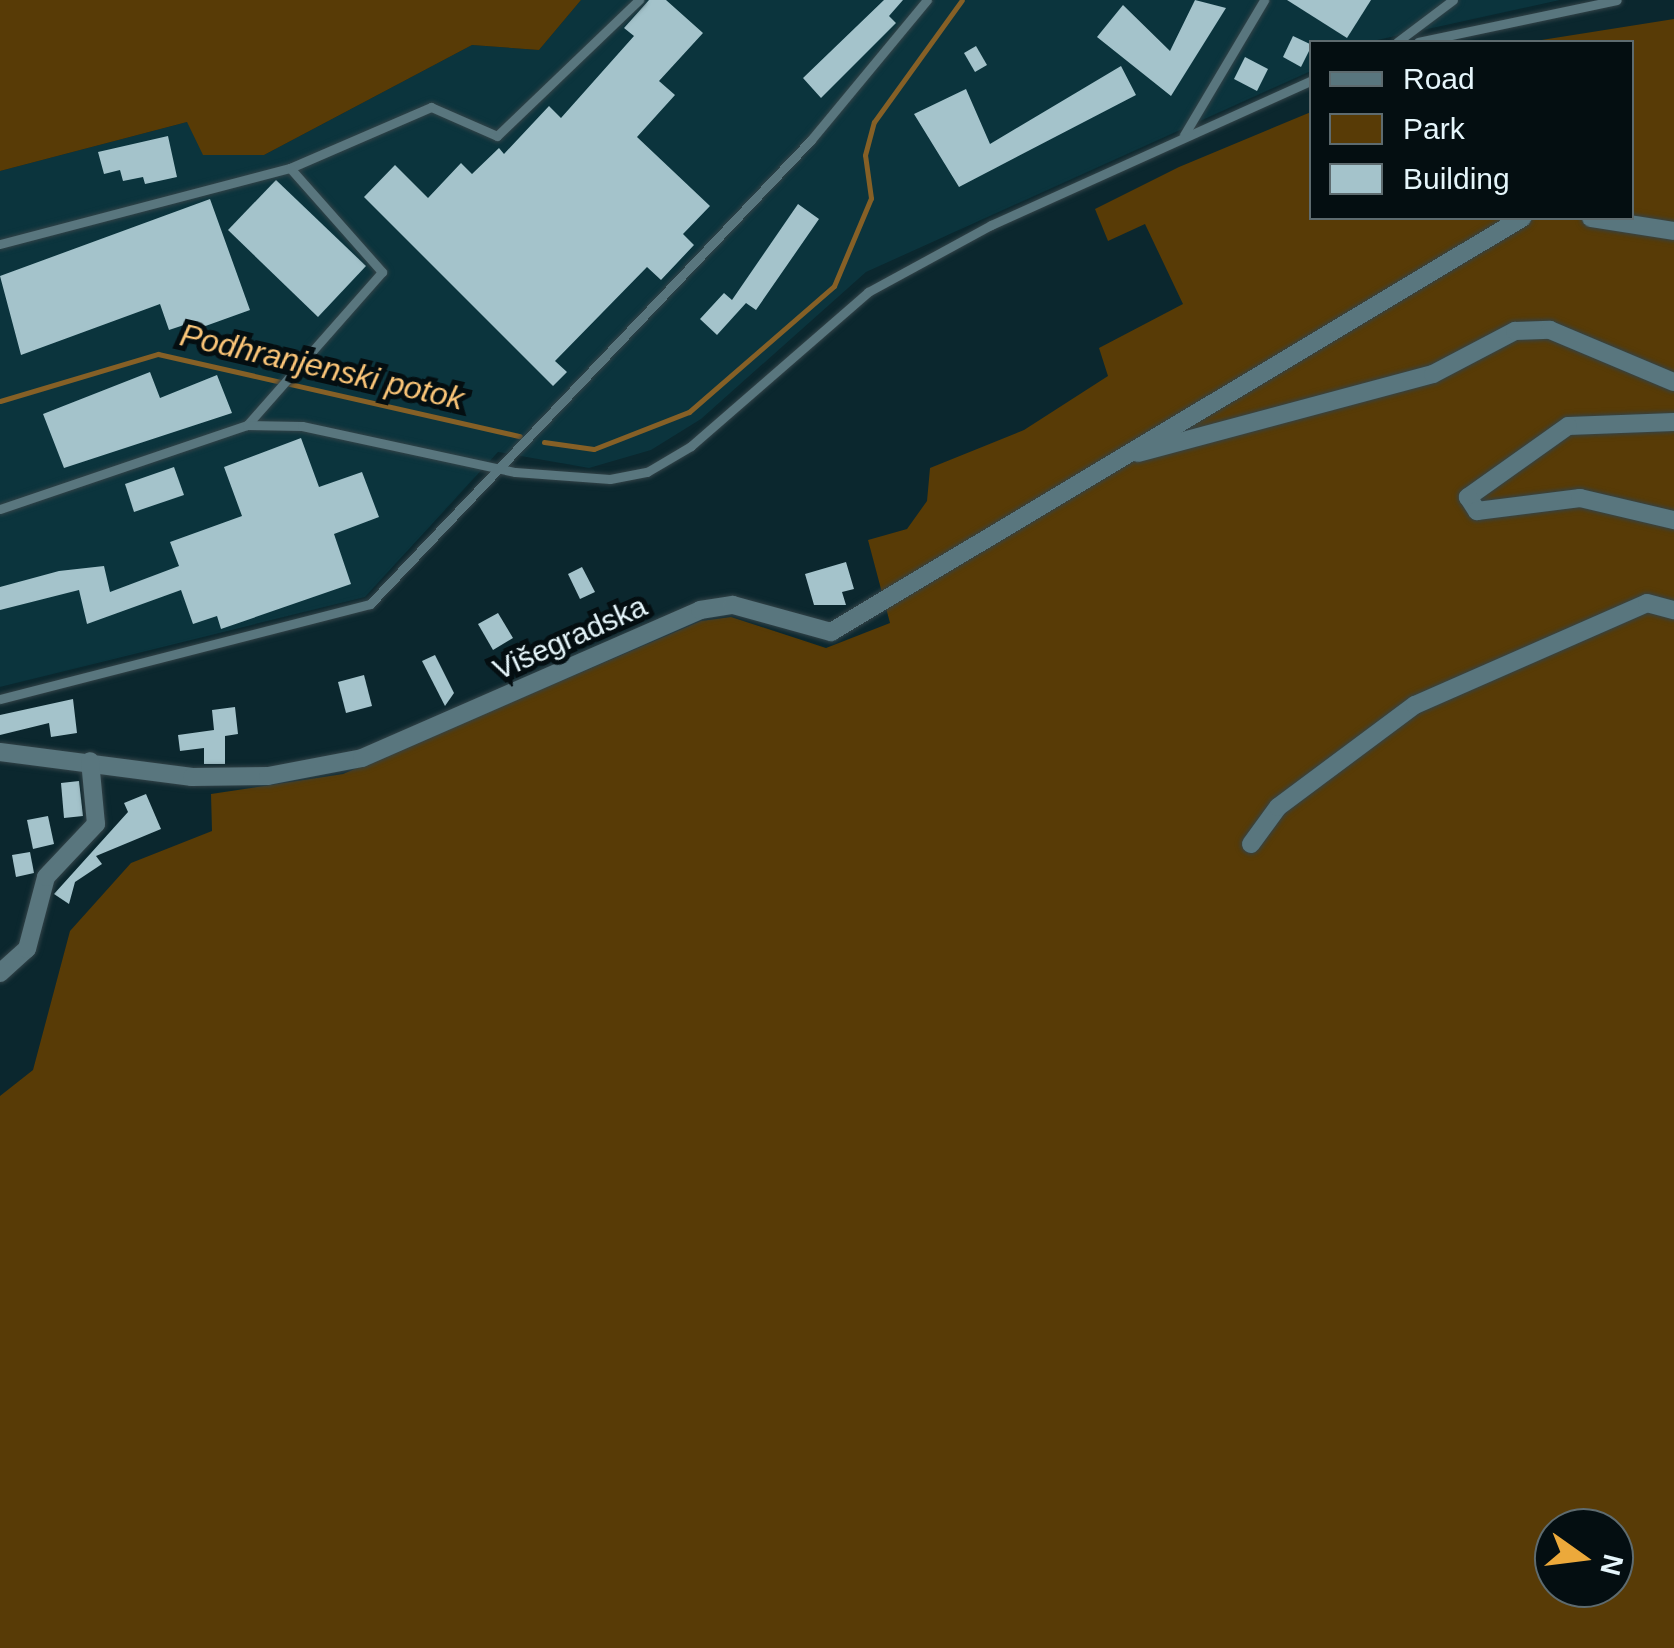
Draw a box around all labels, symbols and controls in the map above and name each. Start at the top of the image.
legend [1309,40,1634,220]
text: Road [1403,62,1475,95]
text: Park [1403,112,1465,145]
text: Building [1403,162,1510,195]
water label: Podhranjenski potok [176,316,468,418]
street label: Višegradska [488,588,652,688]
north arrow [1534,1508,1634,1608]
text: N [1594,1551,1629,1578]

